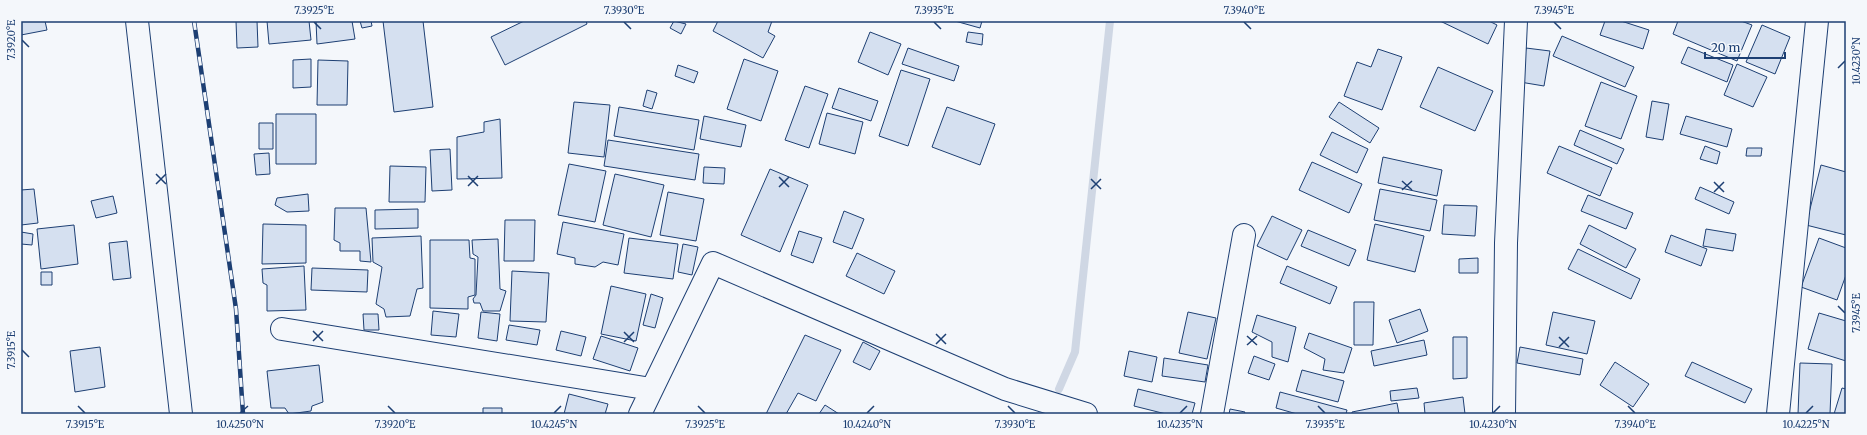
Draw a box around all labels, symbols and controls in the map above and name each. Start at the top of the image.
text: 7.3925°E [294,4,335,17]
text: 7.3930°E [604,4,645,17]
text: 7.3935°E [914,4,954,17]
text: 7.3940°E [1223,4,1265,17]
text: 7.3945°E [1534,4,1574,17]
text: 7.3920°E [5,19,18,60]
scale bar [1705,34,1785,60]
text: 10.4230°N [1850,37,1863,85]
text: 20 m [1711,40,1740,55]
text: 7.3945°E [1850,293,1863,333]
text: 7.3915°E [5,330,18,369]
text: 7.3915°E [66,418,105,431]
text: 10.4250°N [216,418,264,431]
text: 7.3920°E [375,418,416,431]
text: 10.4245°N [531,418,577,431]
text: 7.3925°E [685,418,726,431]
text: 10.4240°N [843,418,891,431]
text: 7.3930°E [995,418,1036,431]
text: 10.4235°N [1157,418,1203,431]
text: 7.3935°E [1305,418,1345,431]
text: 10.4230°N [1469,418,1517,431]
text: 7.3940°E [1614,418,1656,431]
text: 10.4225°N [1783,418,1830,431]

